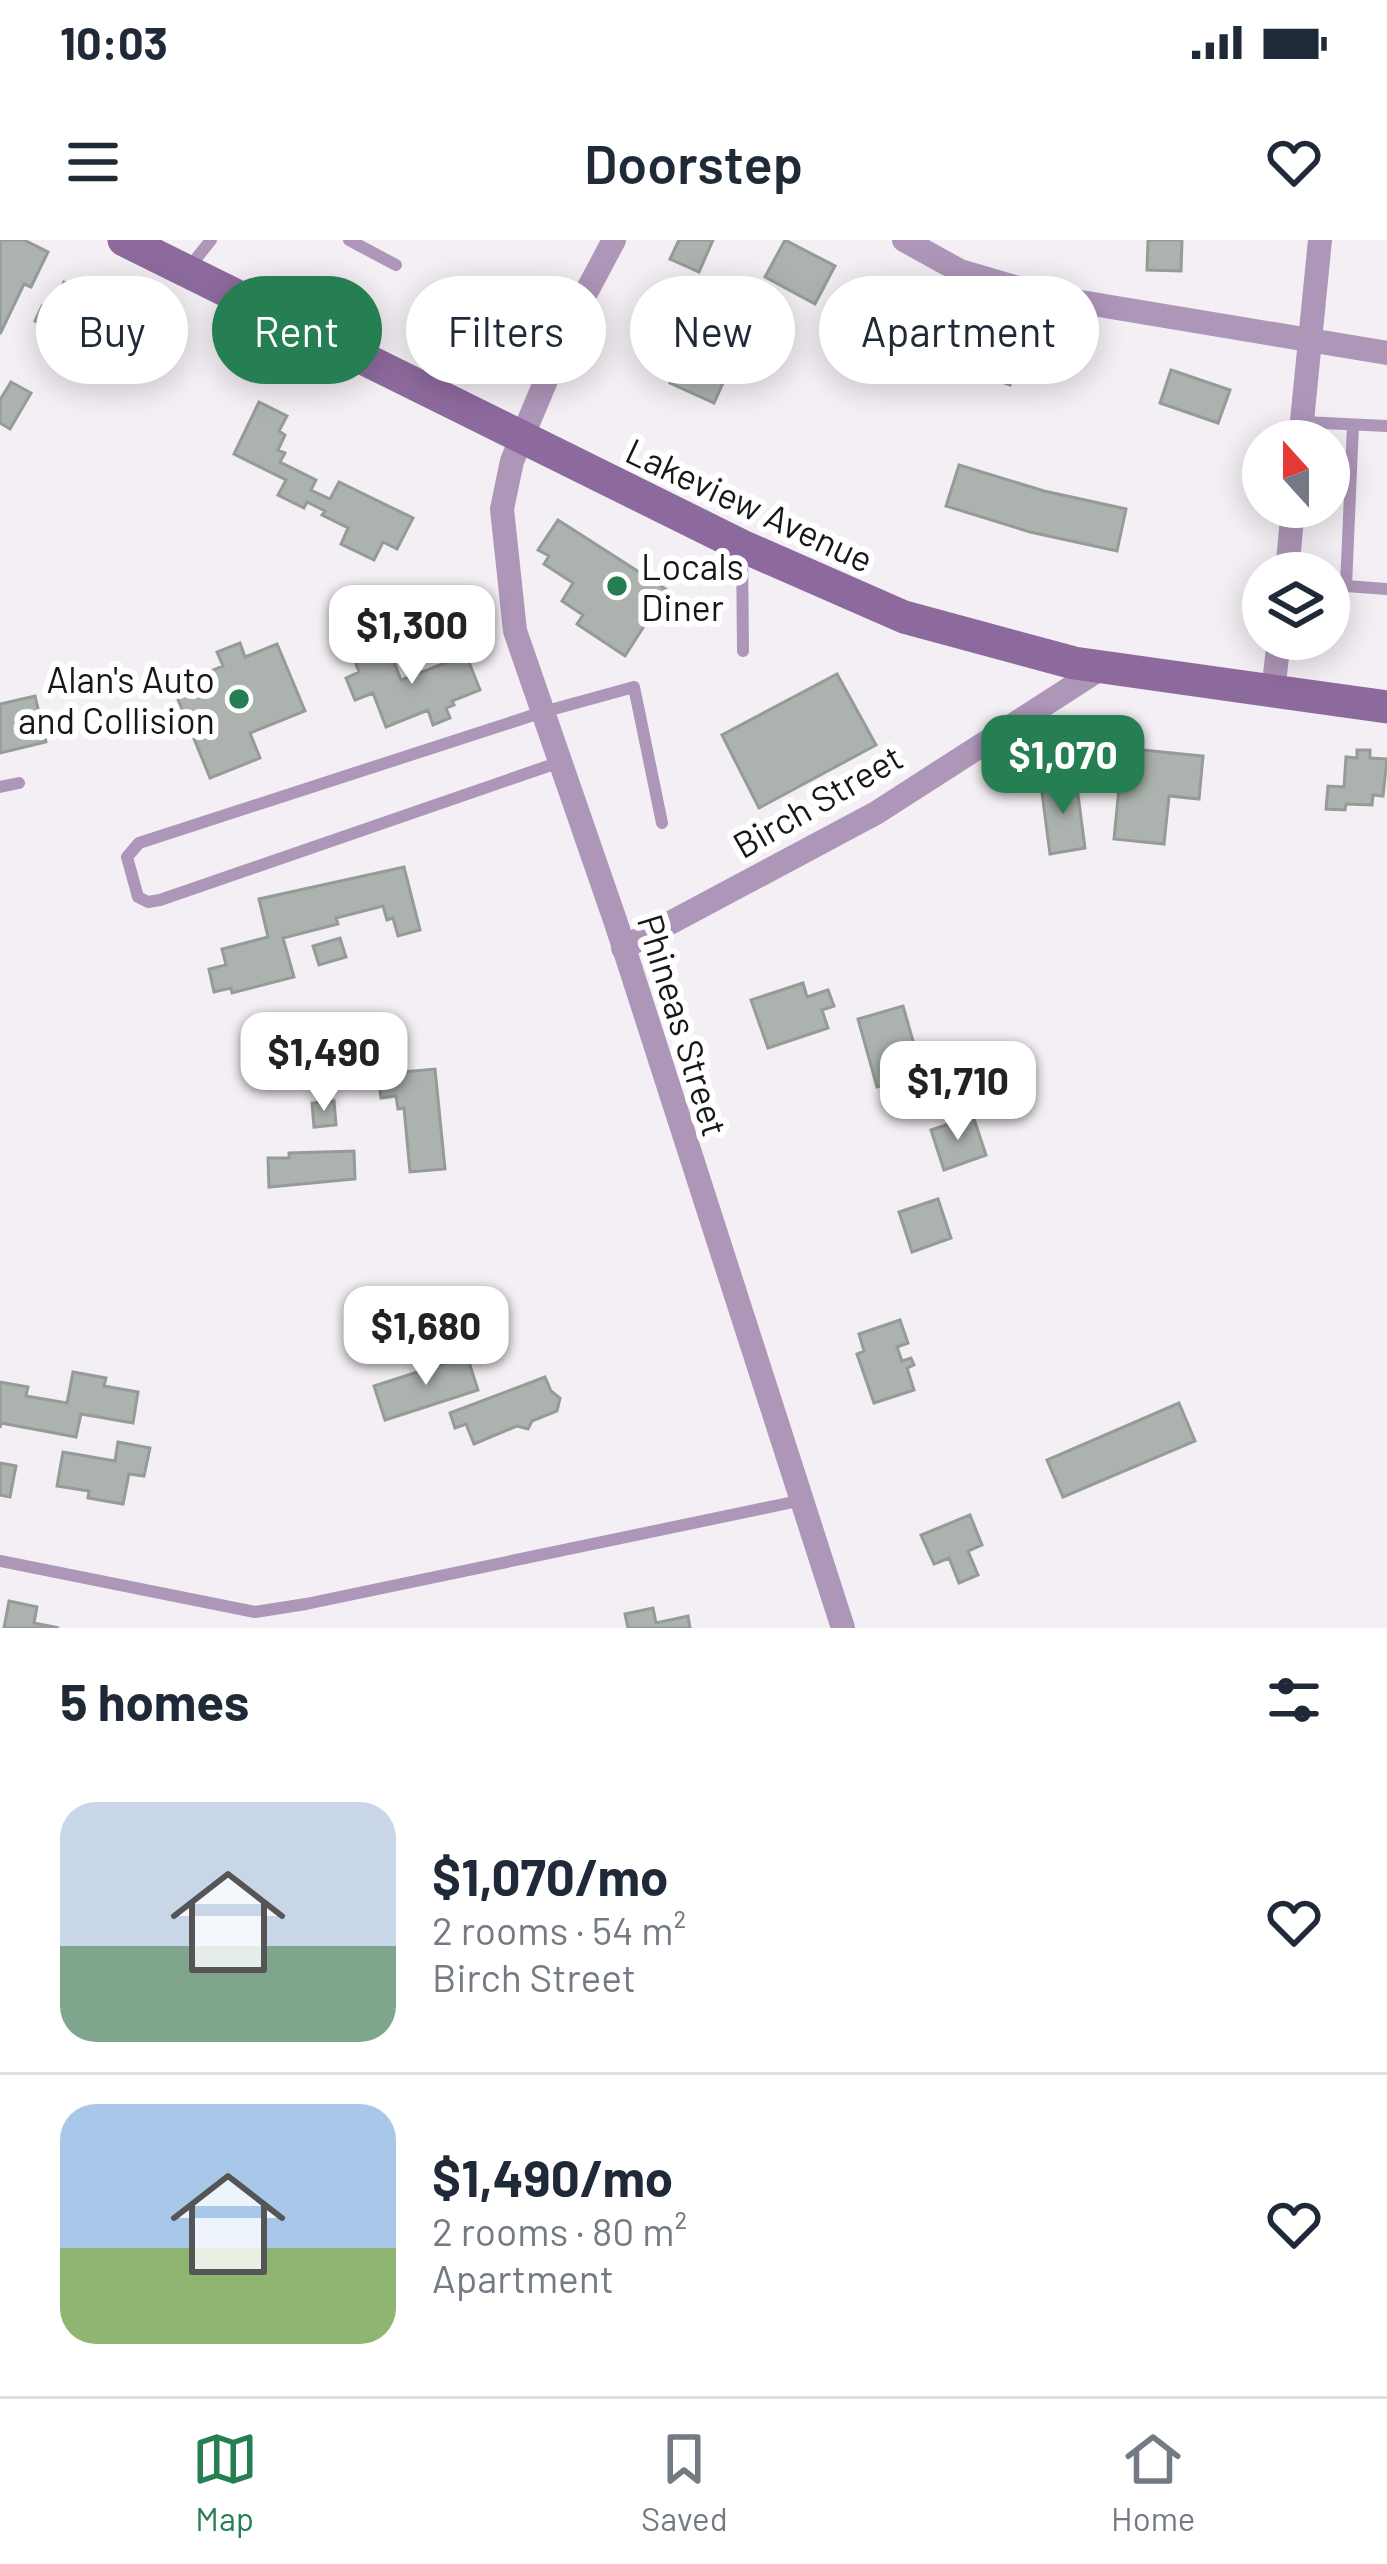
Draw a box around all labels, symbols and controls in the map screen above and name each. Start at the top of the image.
text: 10:03 [60,15,168,69]
icon: menu [60,129,126,195]
icon: heart [1261,129,1327,195]
text: Doorstep [584,130,803,195]
chip: Buy [36,276,188,384]
chip: Rent [212,276,382,384]
chip: Filters [406,276,606,384]
chip: New [630,276,795,384]
chip: Apartment [819,276,1099,384]
north arrow [1242,420,1350,528]
map controls [1242,420,1350,660]
street label: Lakeview Avenue [620,428,880,580]
place label: Locals Diner [641,544,744,628]
button: layers [1242,552,1350,660]
marker: Locals Diner [604,573,630,599]
pin: $1,300 [314,585,510,687]
text: $1,300 [356,600,468,647]
place label: Alan's Auto and Collision [18,657,215,741]
marker: Alan's Auto and Collision [226,686,252,712]
pin: $1,070 [965,715,1161,817]
text: $1,070 [1008,730,1118,777]
street label: Birch Street [725,734,909,866]
street label: Phineas Street [630,909,738,1141]
pin: $1,490 [226,1012,422,1114]
text: $1,490 [268,1027,380,1074]
pin: $1,710 [860,1041,1056,1143]
text: $1,710 [907,1056,1009,1103]
pin: $1,680 [328,1286,524,1388]
text: $1,680 [371,1301,481,1348]
icon: filters [1261,1667,1327,1733]
text: 5 homes [60,1670,249,1731]
text: $1,070/mo [432,1845,668,1906]
icon: home [156,1850,300,1994]
icon: heart [1261,1889,1327,1955]
text: 2 rooms · 54 m² [432,1906,686,1953]
text: Birch Street [432,1953,636,2000]
text: $1,490/mo [432,2146,673,2207]
icon: home [156,2152,300,2296]
icon: heart [1261,2191,1327,2257]
text: 2 rooms · 80 m² [432,2207,687,2254]
text: Apartment [432,2254,614,2301]
tab: Map [192,2426,258,2538]
tab: Saved [641,2426,728,2538]
tab: Home [1111,2426,1195,2538]

